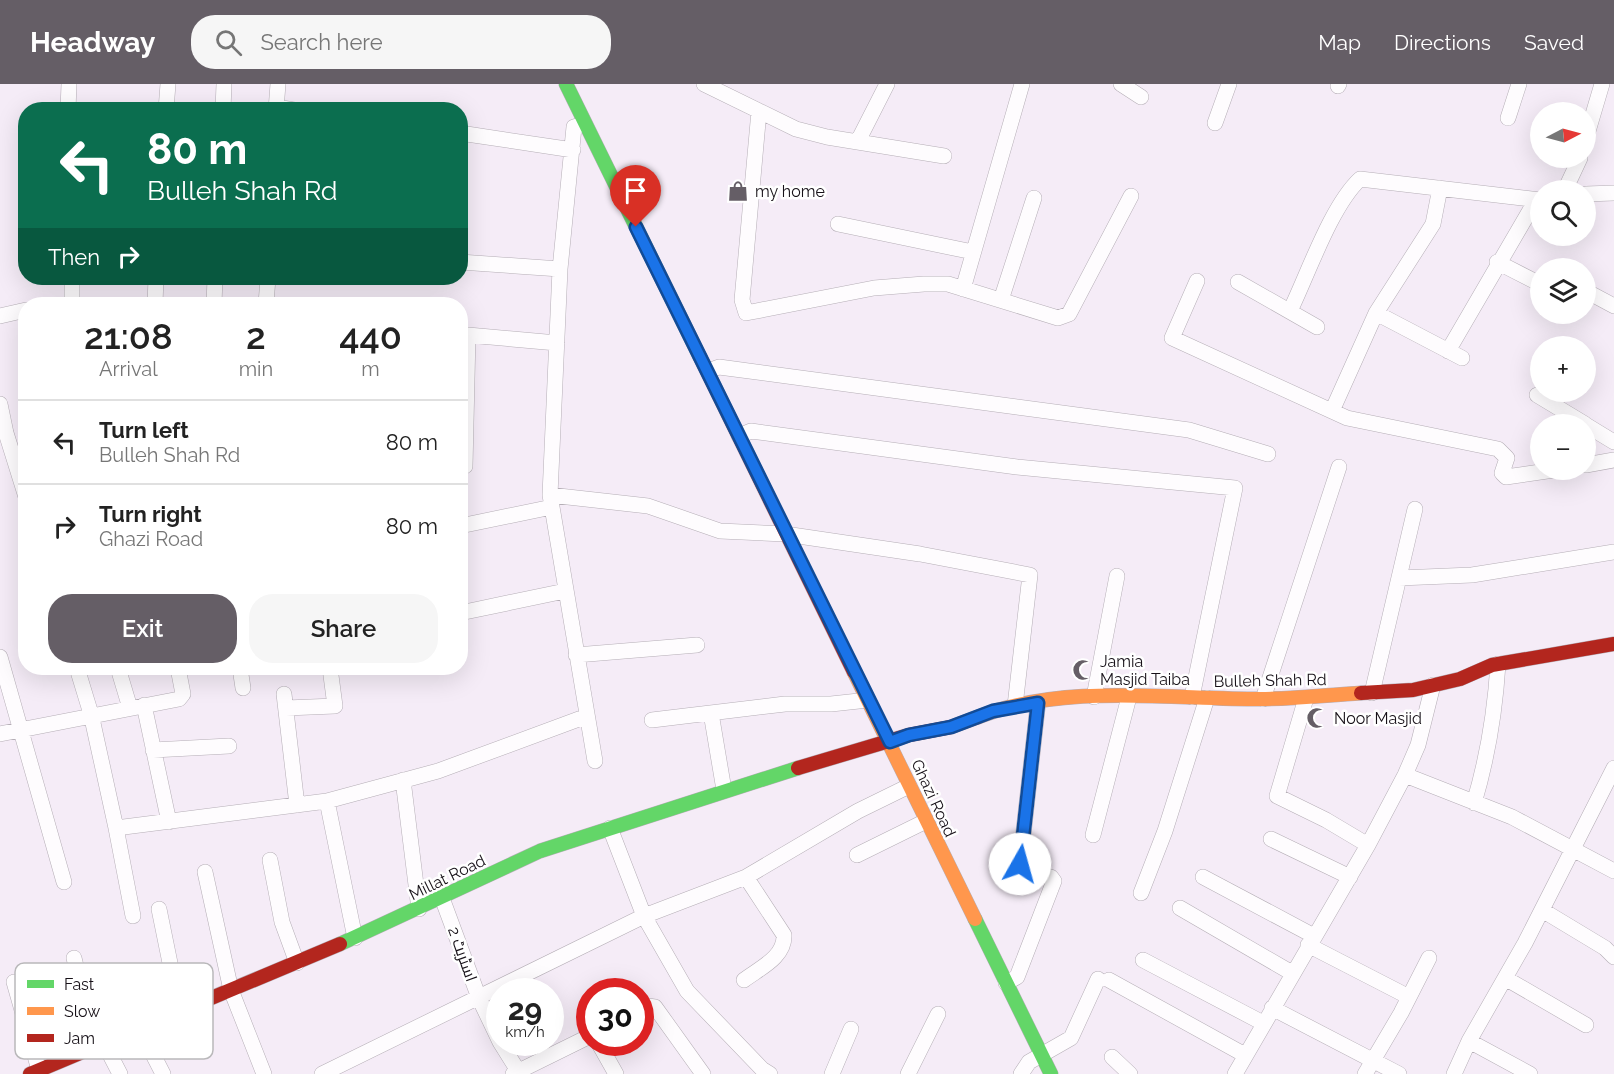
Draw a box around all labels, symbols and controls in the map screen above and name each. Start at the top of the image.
search box [191,15,611,69]
text: Headway [30,26,155,59]
icon: search [212,26,245,59]
text: Search here [260,29,383,55]
text: Map [1318,30,1361,55]
text: Directions [1394,30,1491,55]
text: Saved [1524,30,1584,55]
north arrow [1530,102,1596,168]
map controls [1530,102,1596,480]
text: 80 m [147,125,247,174]
icon: left [48,126,126,204]
pin [610,165,661,227]
icon: arrive [619,174,652,207]
text: Bulleh Shah Rd [147,175,338,206]
shop icon: my home [726,179,750,203]
button: search [1530,180,1596,246]
place label: my home [755,182,825,201]
icon: right [112,240,145,273]
text: Then [48,244,100,270]
button: layers [1530,258,1596,324]
text: 21:08 [84,315,173,357]
text: 2 [246,315,266,357]
text: 440 [339,315,402,357]
button: + [1530,336,1596,402]
text: Arrival [99,357,158,381]
text: min [239,357,273,381]
text: m [361,357,380,381]
button: − [1530,414,1596,480]
text: Turn left [99,417,189,443]
icon: left [48,426,81,459]
text: 80 m [386,429,438,455]
text: Bulleh Shah Rd [99,443,240,467]
text: Turn right [99,501,202,527]
icon: right [48,510,81,543]
text: 80 m [386,513,438,539]
text: Ghazi Road [99,527,203,551]
button: Exit [48,594,237,663]
button: Share [249,594,438,663]
place label: Jamia Masjid Taiba [1100,652,1190,689]
mosque icon: Jamia Masjid Taiba [1071,658,1095,682]
street label: Bulleh Shah Rd [1213,670,1327,691]
mosque icon: Noor Masjid [1305,706,1329,730]
place label: Noor Masjid [1334,709,1422,728]
street label: Ghazi Road [907,756,960,840]
position arrow [988,832,1052,896]
street label: Millat Road [406,851,489,904]
street label: اسٹریٹ 2 [444,924,481,984]
legend [15,963,213,1059]
text: Fast [64,975,95,994]
speed limit sign: 30 [576,978,654,1056]
text: 29 [508,992,542,1027]
text: Slow [64,1002,100,1021]
text: km/h [505,1023,545,1041]
text: Jam [64,1029,95,1048]

